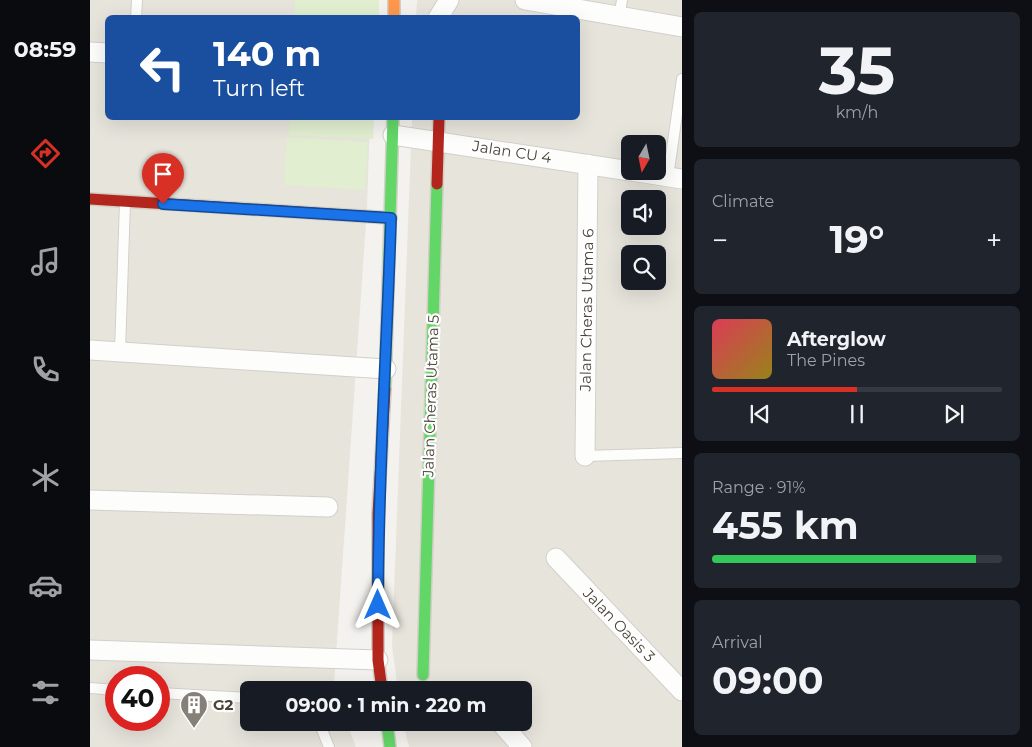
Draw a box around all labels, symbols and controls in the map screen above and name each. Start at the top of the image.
text: 35 [819,31,895,110]
text: 140 m [213,32,321,75]
icon: left [130,35,195,100]
text: 08:59 [14,36,76,63]
text: Turn left [213,75,305,102]
text: km/h [836,103,878,122]
north arrow [621,135,666,180]
map controls [621,135,666,290]
icon: directions [28,136,63,171]
street label: Jalan CU 4 [470,136,553,167]
pin [142,153,184,204]
icon: arrive [149,160,177,188]
button: sound [621,190,666,235]
text: Climate [712,192,774,211]
text: 19° [830,216,885,263]
text: − [712,223,728,257]
text: + [986,223,1002,257]
street label: Jalan Cheras Utama 6 [576,228,597,393]
icon: music [28,244,63,279]
button: search [621,245,666,290]
street label: Jalan Cheras Utama 5 [418,315,443,478]
text: Afterglow [787,328,886,351]
text: The Pines [787,351,865,370]
icon: phone [28,352,63,387]
icon: previous [746,400,774,428]
icon: pause [843,400,871,428]
icon: next [940,400,968,428]
icon: climate [28,460,63,495]
text: Range · 91% [712,478,806,497]
text: 455 km [712,502,859,549]
icon: car [28,568,63,603]
position arrow [351,578,403,630]
street label: Jalan Oasis 3 [579,583,659,666]
text: Arrival [712,633,762,652]
text: 09:00 [712,657,824,704]
speed limit sign: 40 [105,666,170,731]
icon: filters [28,675,63,710]
building icon: G2 [179,690,209,729]
text: 09:00 · 1 min · 220 m [285,694,487,717]
place label: G2 [213,695,234,714]

